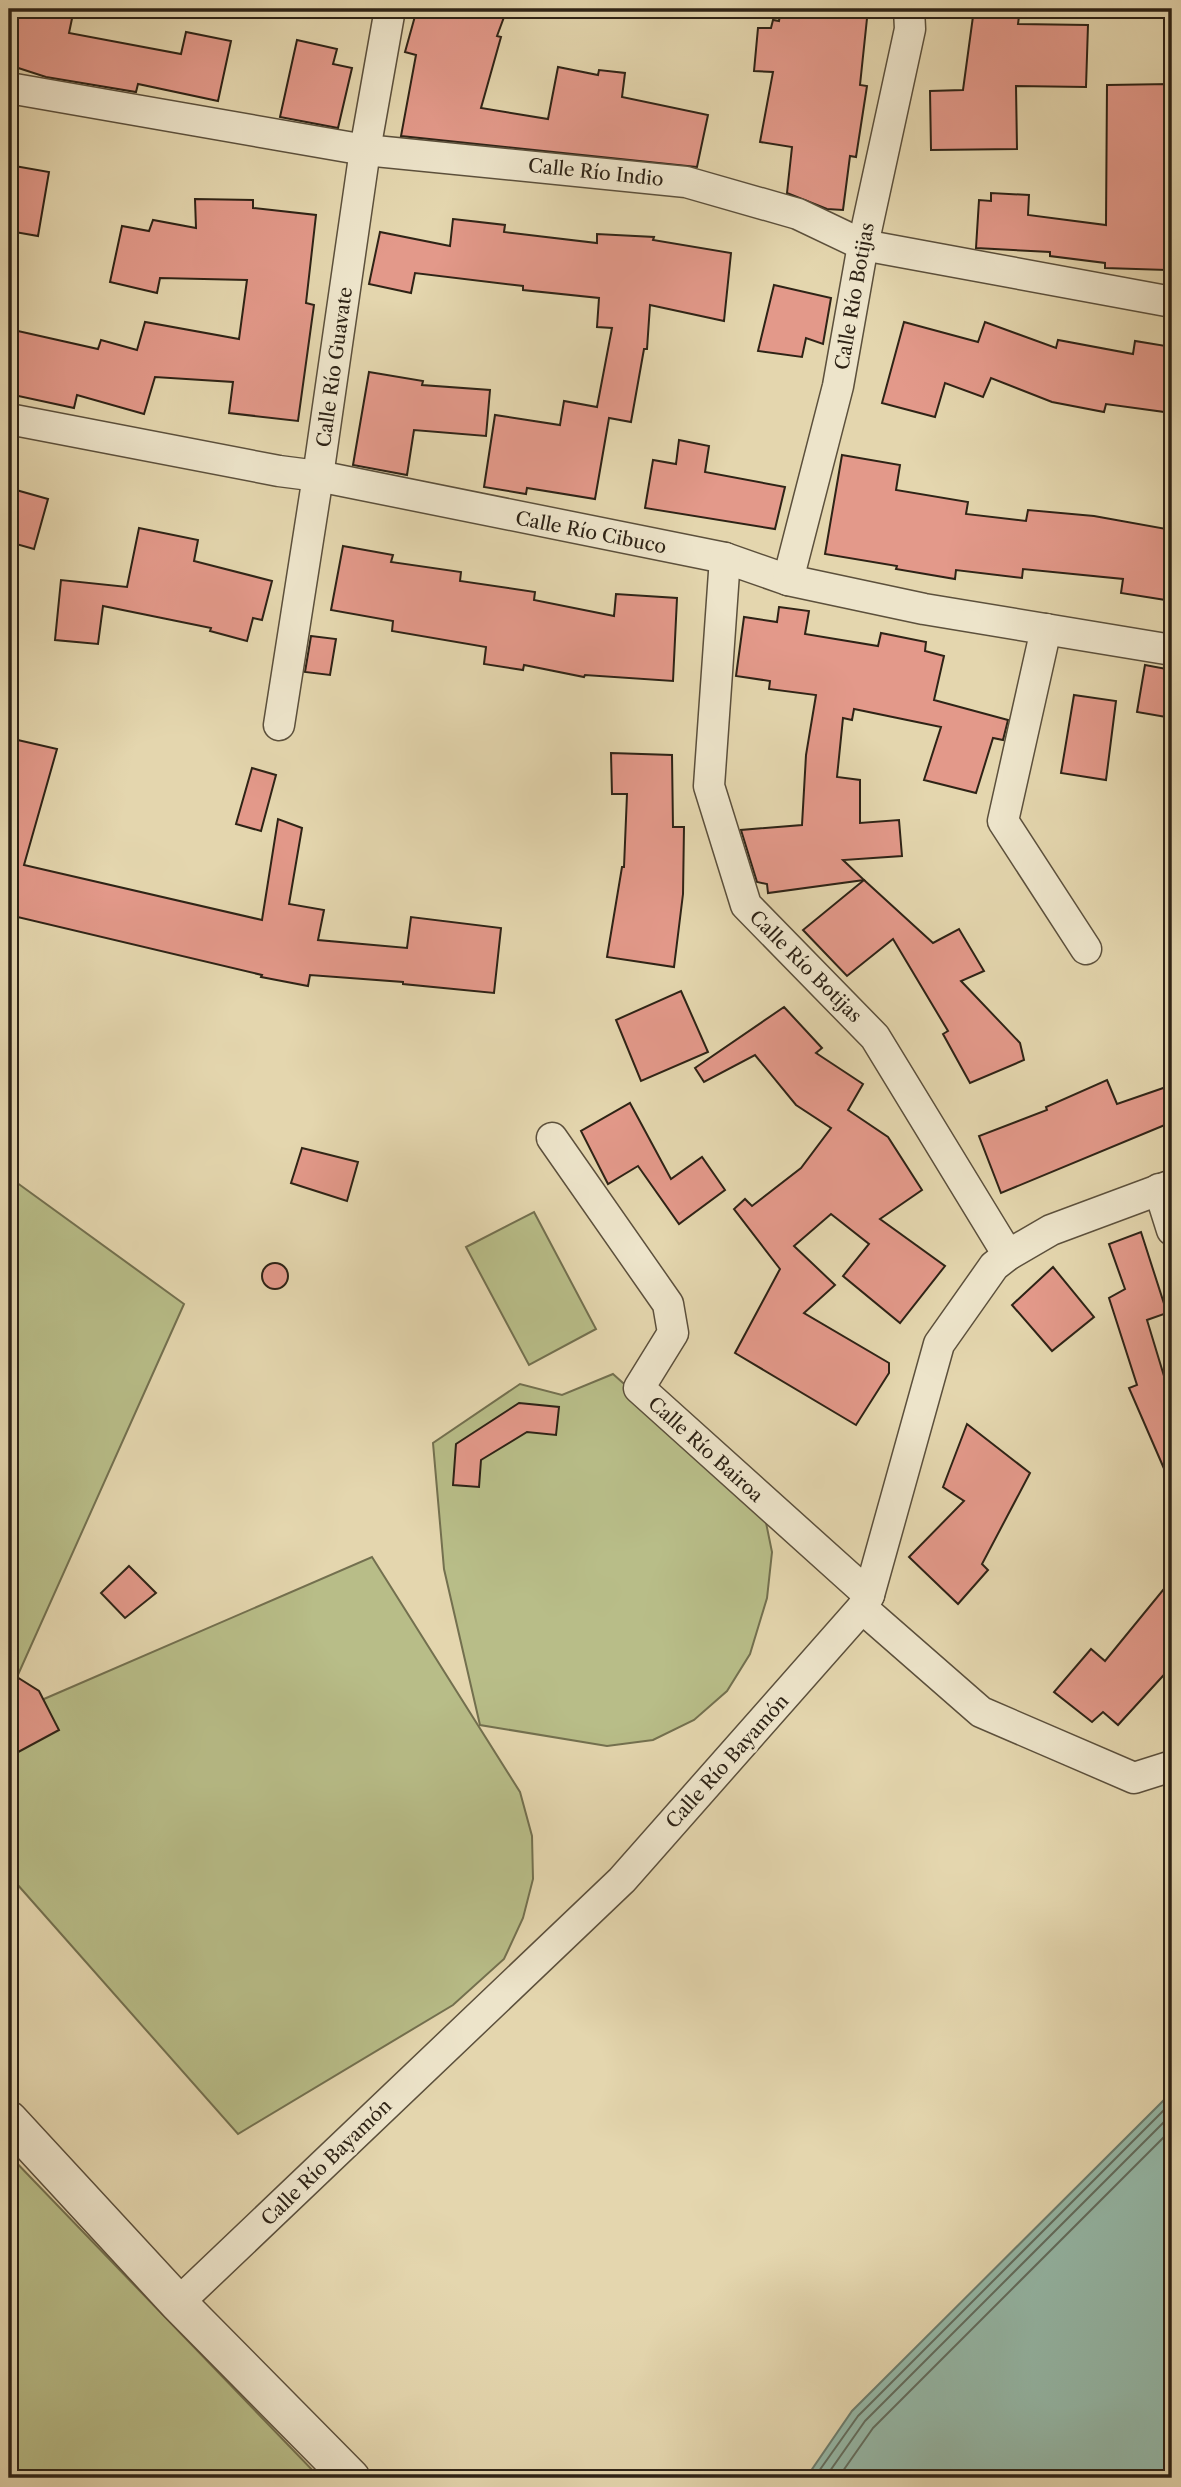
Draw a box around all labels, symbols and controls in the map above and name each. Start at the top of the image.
street label: Calle Río Indio [527,154,665,191]
street label: Calle Río Botijas [830,221,879,372]
street label: Calle Río Guavate [312,285,357,449]
street label: Calle Río Cibuco [513,507,668,558]
street label: Calle Río Botijas [745,905,867,1027]
street label: Calle Río Bairoa [644,1392,768,1507]
street label: Calle Río Bayamón [661,1690,794,1833]
street label: Calle Río Bayamón [256,2094,396,2230]

